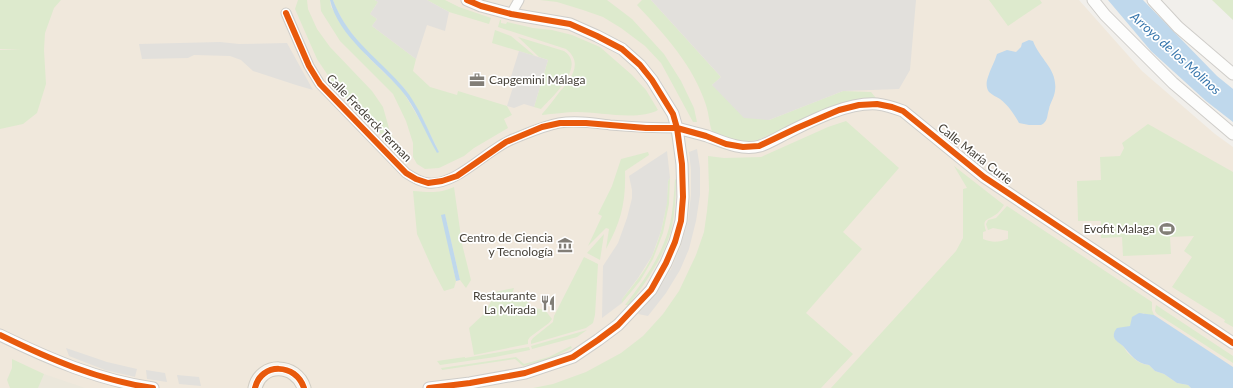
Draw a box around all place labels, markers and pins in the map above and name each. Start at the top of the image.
office icon: Capgemini Málaga [468,71,486,89]
place label: Capgemini Málaga [489,72,586,87]
sports icon: Evofit Malaga [1158,220,1176,238]
place label: Evofit Malaga [1083,221,1155,236]
place label: Centro de Ciencia y Tecnología [459,230,553,259]
museum icon: Centro de Ciencia y Tecnología [556,236,574,254]
place label: Restaurante La Mirada [473,288,536,317]
restaurant icon: Restaurante La Mirada [539,294,557,312]

